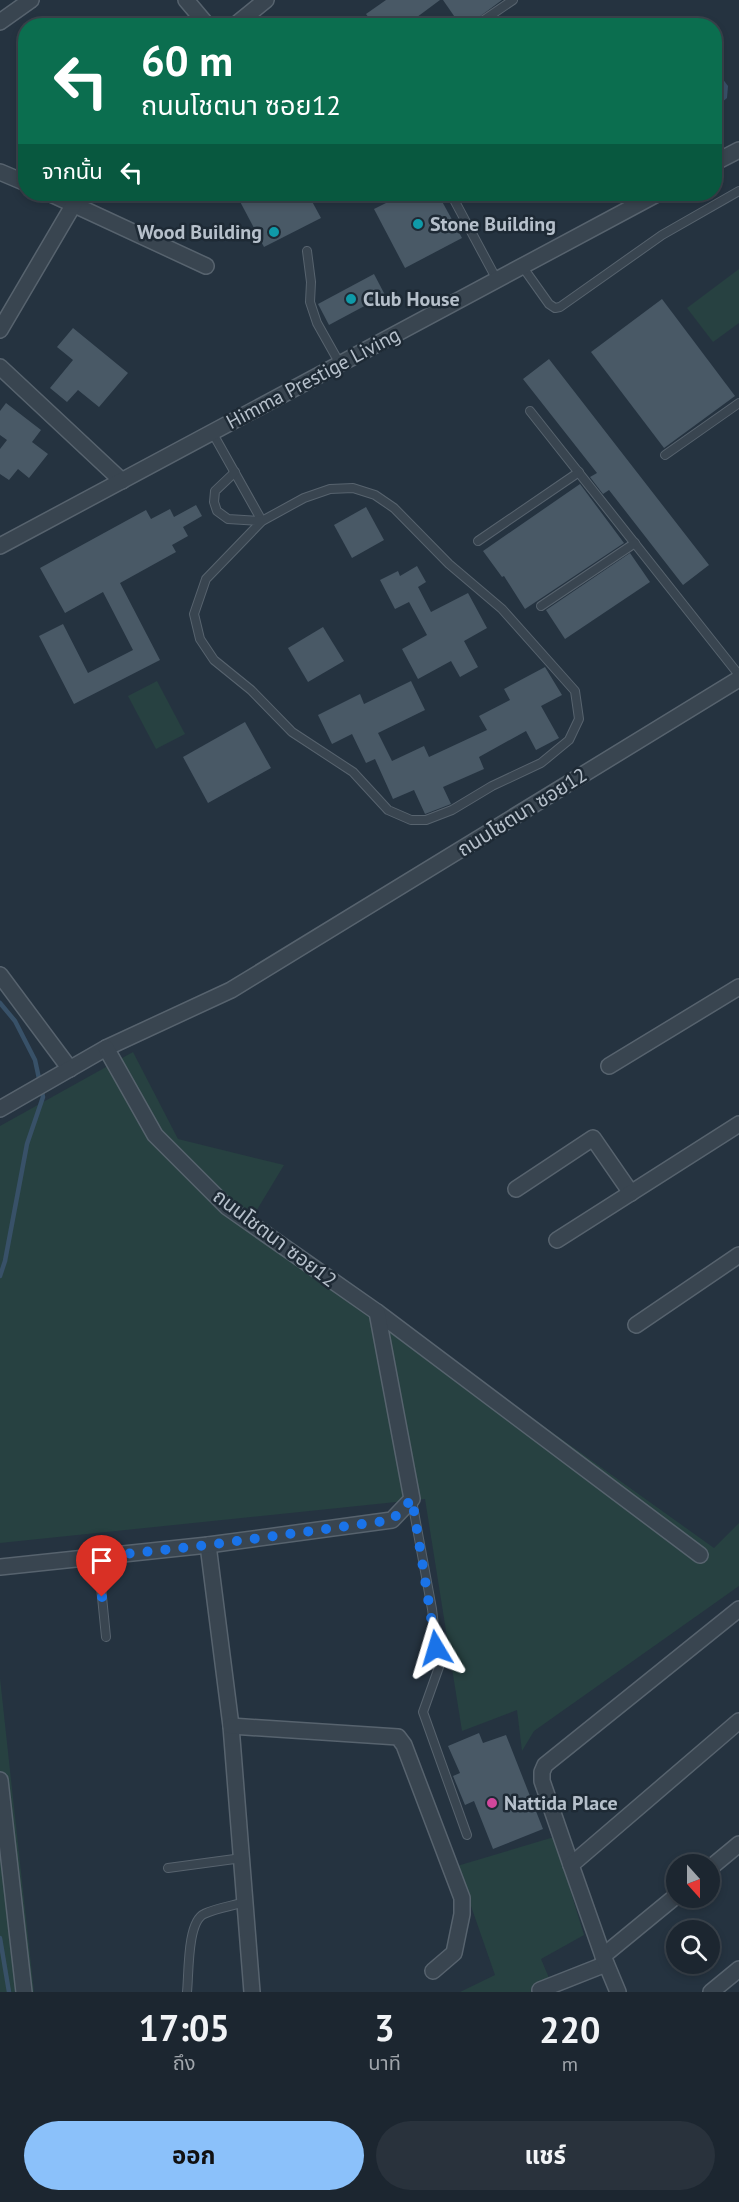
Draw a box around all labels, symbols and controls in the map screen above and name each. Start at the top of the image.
text: 60 m [141,33,233,88]
icon: left [42,42,120,120]
text: ถนนโชตนา ซอย12 [141,88,341,122]
icon: left [115,156,148,189]
text: จากนั้น [42,157,103,185]
place label: Stone Building [430,211,556,237]
marker: Stone Building [411,217,425,231]
place label: Wood Building [137,219,262,245]
marker: Wood Building [267,225,281,239]
place label: Club House [363,286,460,312]
marker: Club House [344,292,358,306]
street label: Himma Prestige Living [222,321,404,435]
street label: ถนนโชตนา ซอย12 [452,762,592,862]
street label: ถนนโชตนา ซอย12 [208,1183,342,1293]
pin [76,1535,127,1597]
icon: arrive [85,1544,118,1577]
position arrow [404,1616,468,1680]
place label: Nattida Place [504,1790,618,1816]
marker: Nattida Place [485,1796,499,1810]
north arrow [666,1854,720,1908]
map controls [666,1854,720,1974]
button: search [666,1920,720,1974]
text: 17:05 [138,2004,230,2051]
text: 3 [374,2004,395,2051]
text: 220 [539,2006,601,2053]
text: ถึง [173,2050,196,2076]
text: นาที [368,2050,401,2076]
text: m [562,2051,578,2077]
button: ออก [24,2121,364,2190]
button: แชร์ [376,2121,715,2190]

